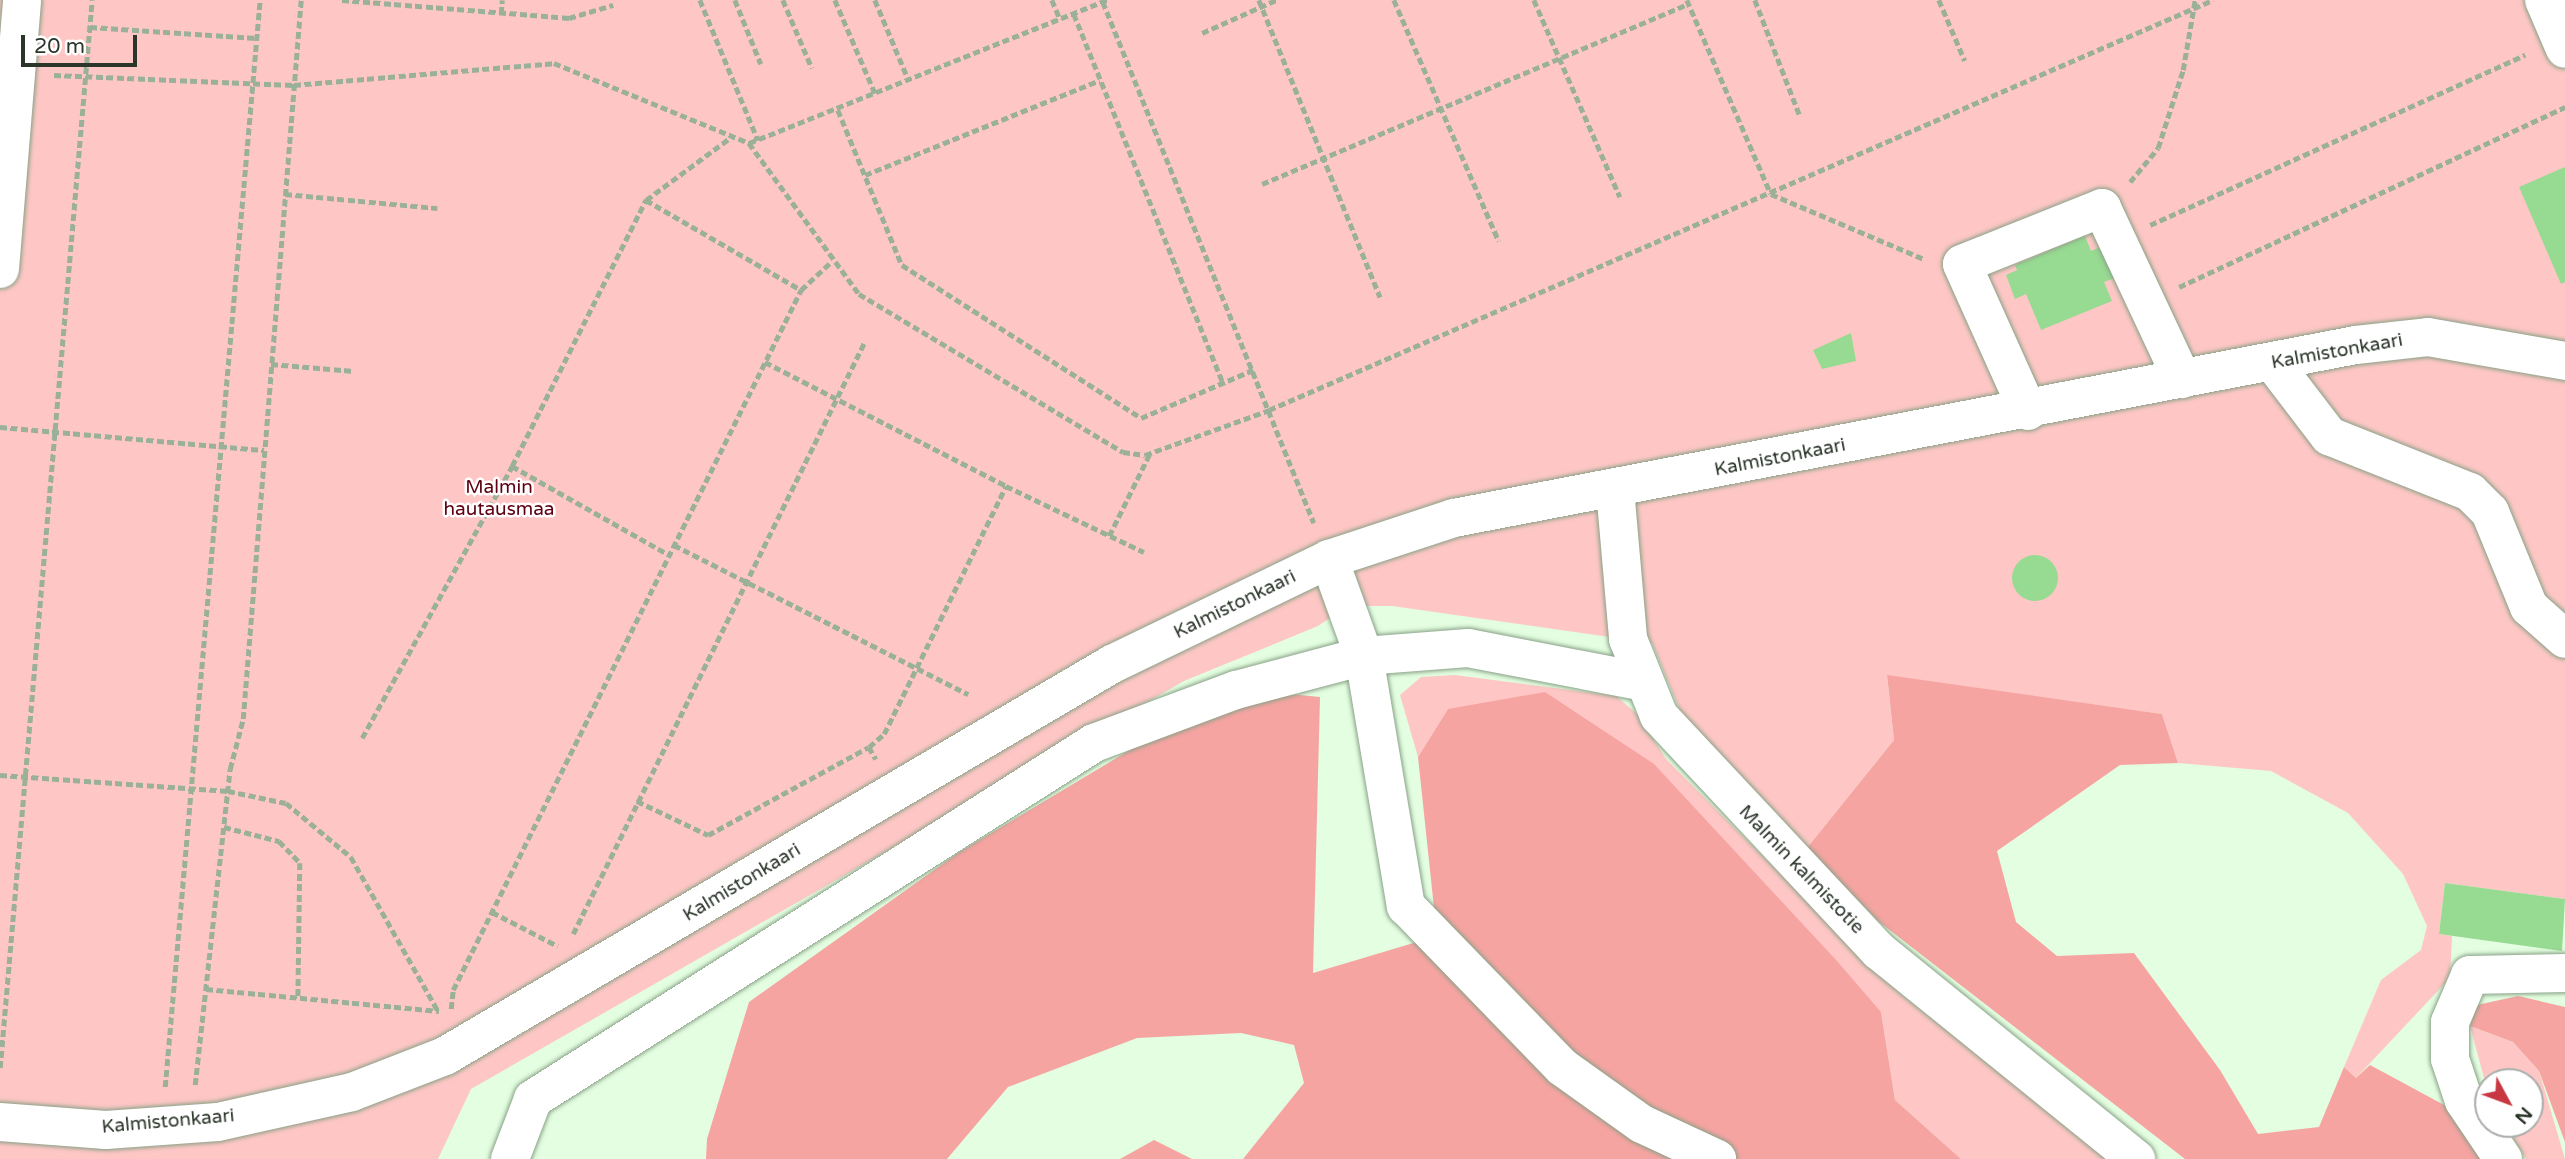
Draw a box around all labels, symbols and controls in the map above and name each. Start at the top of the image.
scale bar [24,21,140,65]
text: 20 m [34,34,85,59]
street label: Kalmistonkaari [2269,329,2405,375]
street label: Kalmistonkaari [1712,434,1848,482]
park label: Malmin hautausmaa [443,477,555,521]
street label: Kalmistonkaari [1170,566,1300,644]
street label: Malmin kalmistotie [1734,801,1868,939]
street label: Kalmistonkaari [679,839,805,927]
north arrow [2474,1068,2544,1138]
text: N [2510,1102,2537,1128]
street label: Kalmistonkaari [101,1105,235,1139]

